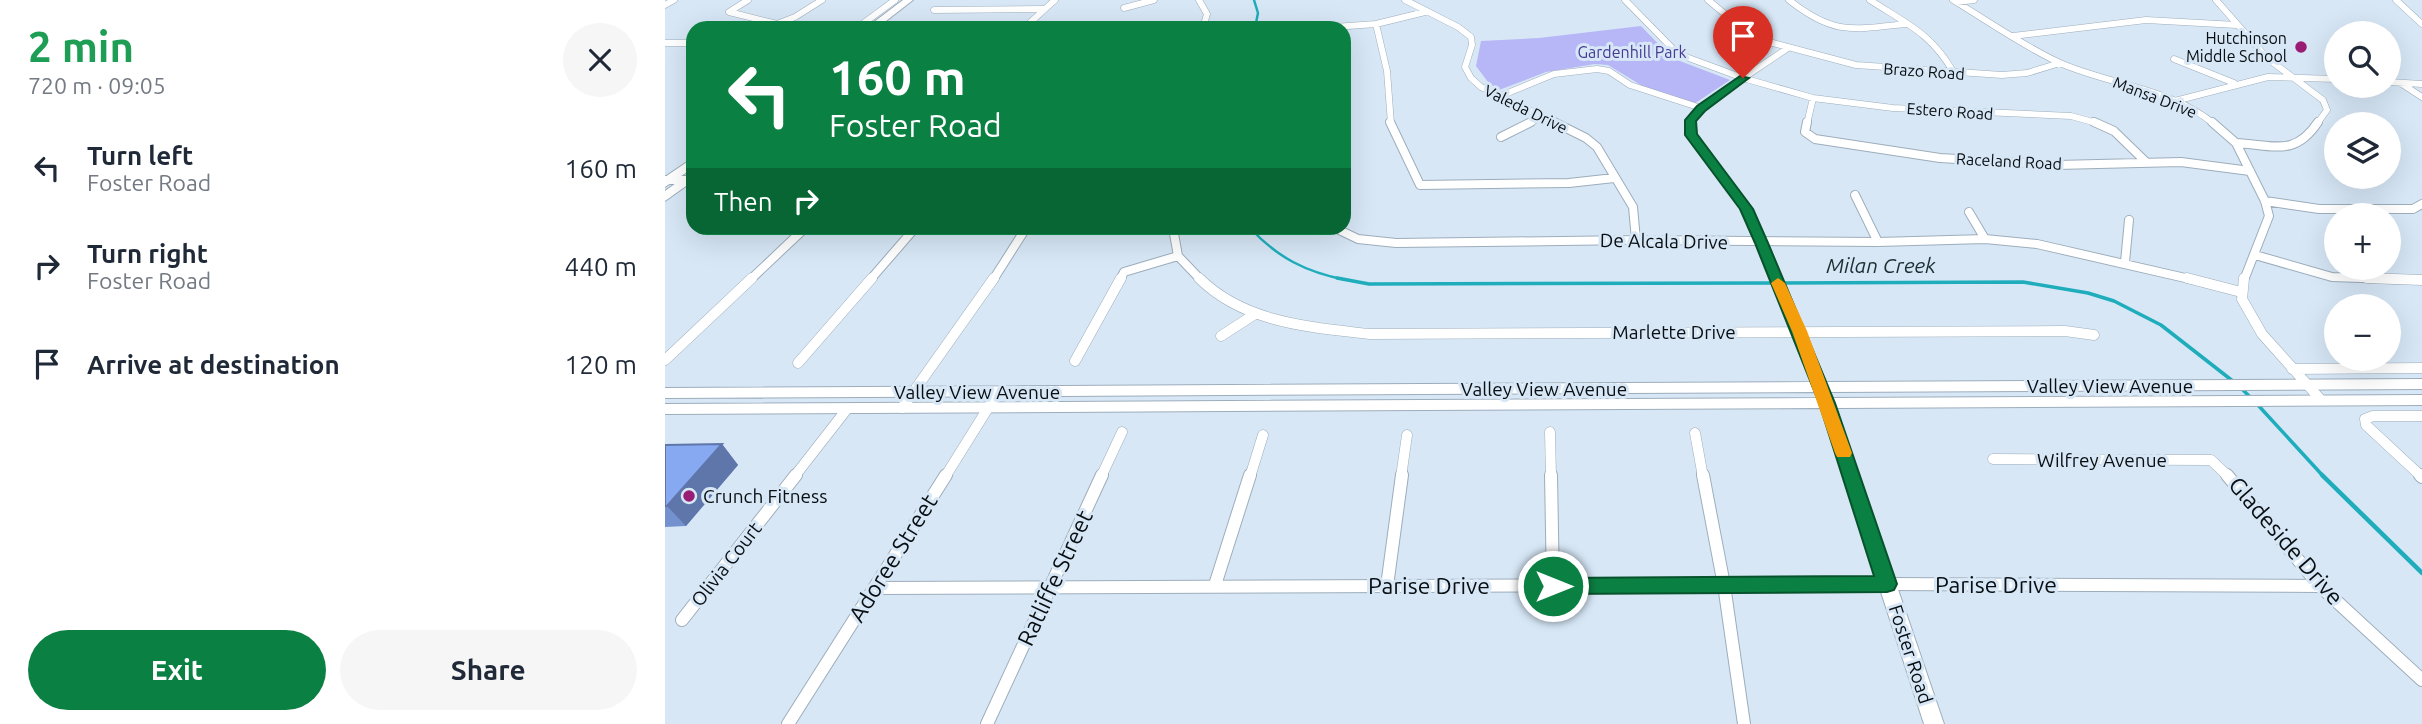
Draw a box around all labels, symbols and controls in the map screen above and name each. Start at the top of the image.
pin [1713,6,1773,78]
icon: arrive [1724,17,1762,55]
map controls [2324,21,2401,371]
button: search [2324,21,2401,98]
text: 2 min [28,23,134,70]
button: close [563,23,637,97]
place label: Hutchinson Middle School [2186,29,2287,65]
marker: Hutchinson Middle School [2293,39,2309,55]
park label: Gardenhill Park [1577,43,1687,61]
icon: left [714,49,805,140]
text: 160 m [829,49,966,104]
street label: Brazo Road [1883,59,1965,83]
text: 720 m · 09:05 [28,73,166,98]
street label: Mansa Drive [2111,73,2199,121]
street label: Valeda Drive [1482,81,1570,137]
street label: Estero Road [1906,99,1994,123]
text: Foster Road [829,107,1002,143]
button: layers [2324,112,2401,189]
text: Turn left [87,141,193,170]
icon: left [28,149,66,187]
street label: Raceland Road [1956,149,2062,173]
text: 160 m [565,154,637,183]
text: Foster Road [87,170,211,195]
icon: right [787,182,825,220]
text: Then [714,187,773,216]
button: + [2324,203,2401,280]
street label: De Alcala Drive [1600,229,1728,253]
text: Turn right [87,239,208,268]
icon: right [28,247,66,285]
text: 440 m [565,252,637,281]
water label: Milan Creek [1826,253,1936,277]
text: Foster Road [87,268,211,293]
button: − [2324,294,2401,371]
street label: Marlette Drive [1612,321,1736,343]
icon: arrive [28,345,66,383]
text: Arrive at destination [87,350,340,379]
text: 120 m [565,350,637,379]
street label: Valley View Avenue [2027,375,2193,397]
street label: Valley View Avenue [1461,378,1627,400]
street label: Valley View Avenue [894,381,1060,403]
street label: Wilfrey Avenue [2037,449,2167,471]
street label: Gladeside Drive [2224,472,2349,609]
place label: Crunch Fitness [703,485,828,507]
marker: Crunch Fitness [681,488,697,504]
street label: Adoree Street [843,489,942,626]
street label: Ratliffe Street [1012,506,1097,649]
street label: Olivia Court [686,517,766,610]
position arrow [1516,549,1590,623]
street label: Parise Drive [1935,572,2057,597]
street label: Parise Drive [1368,573,1490,598]
street label: Foster Road [1885,602,1937,706]
button: Exit [28,630,326,710]
button: Share [340,630,637,710]

